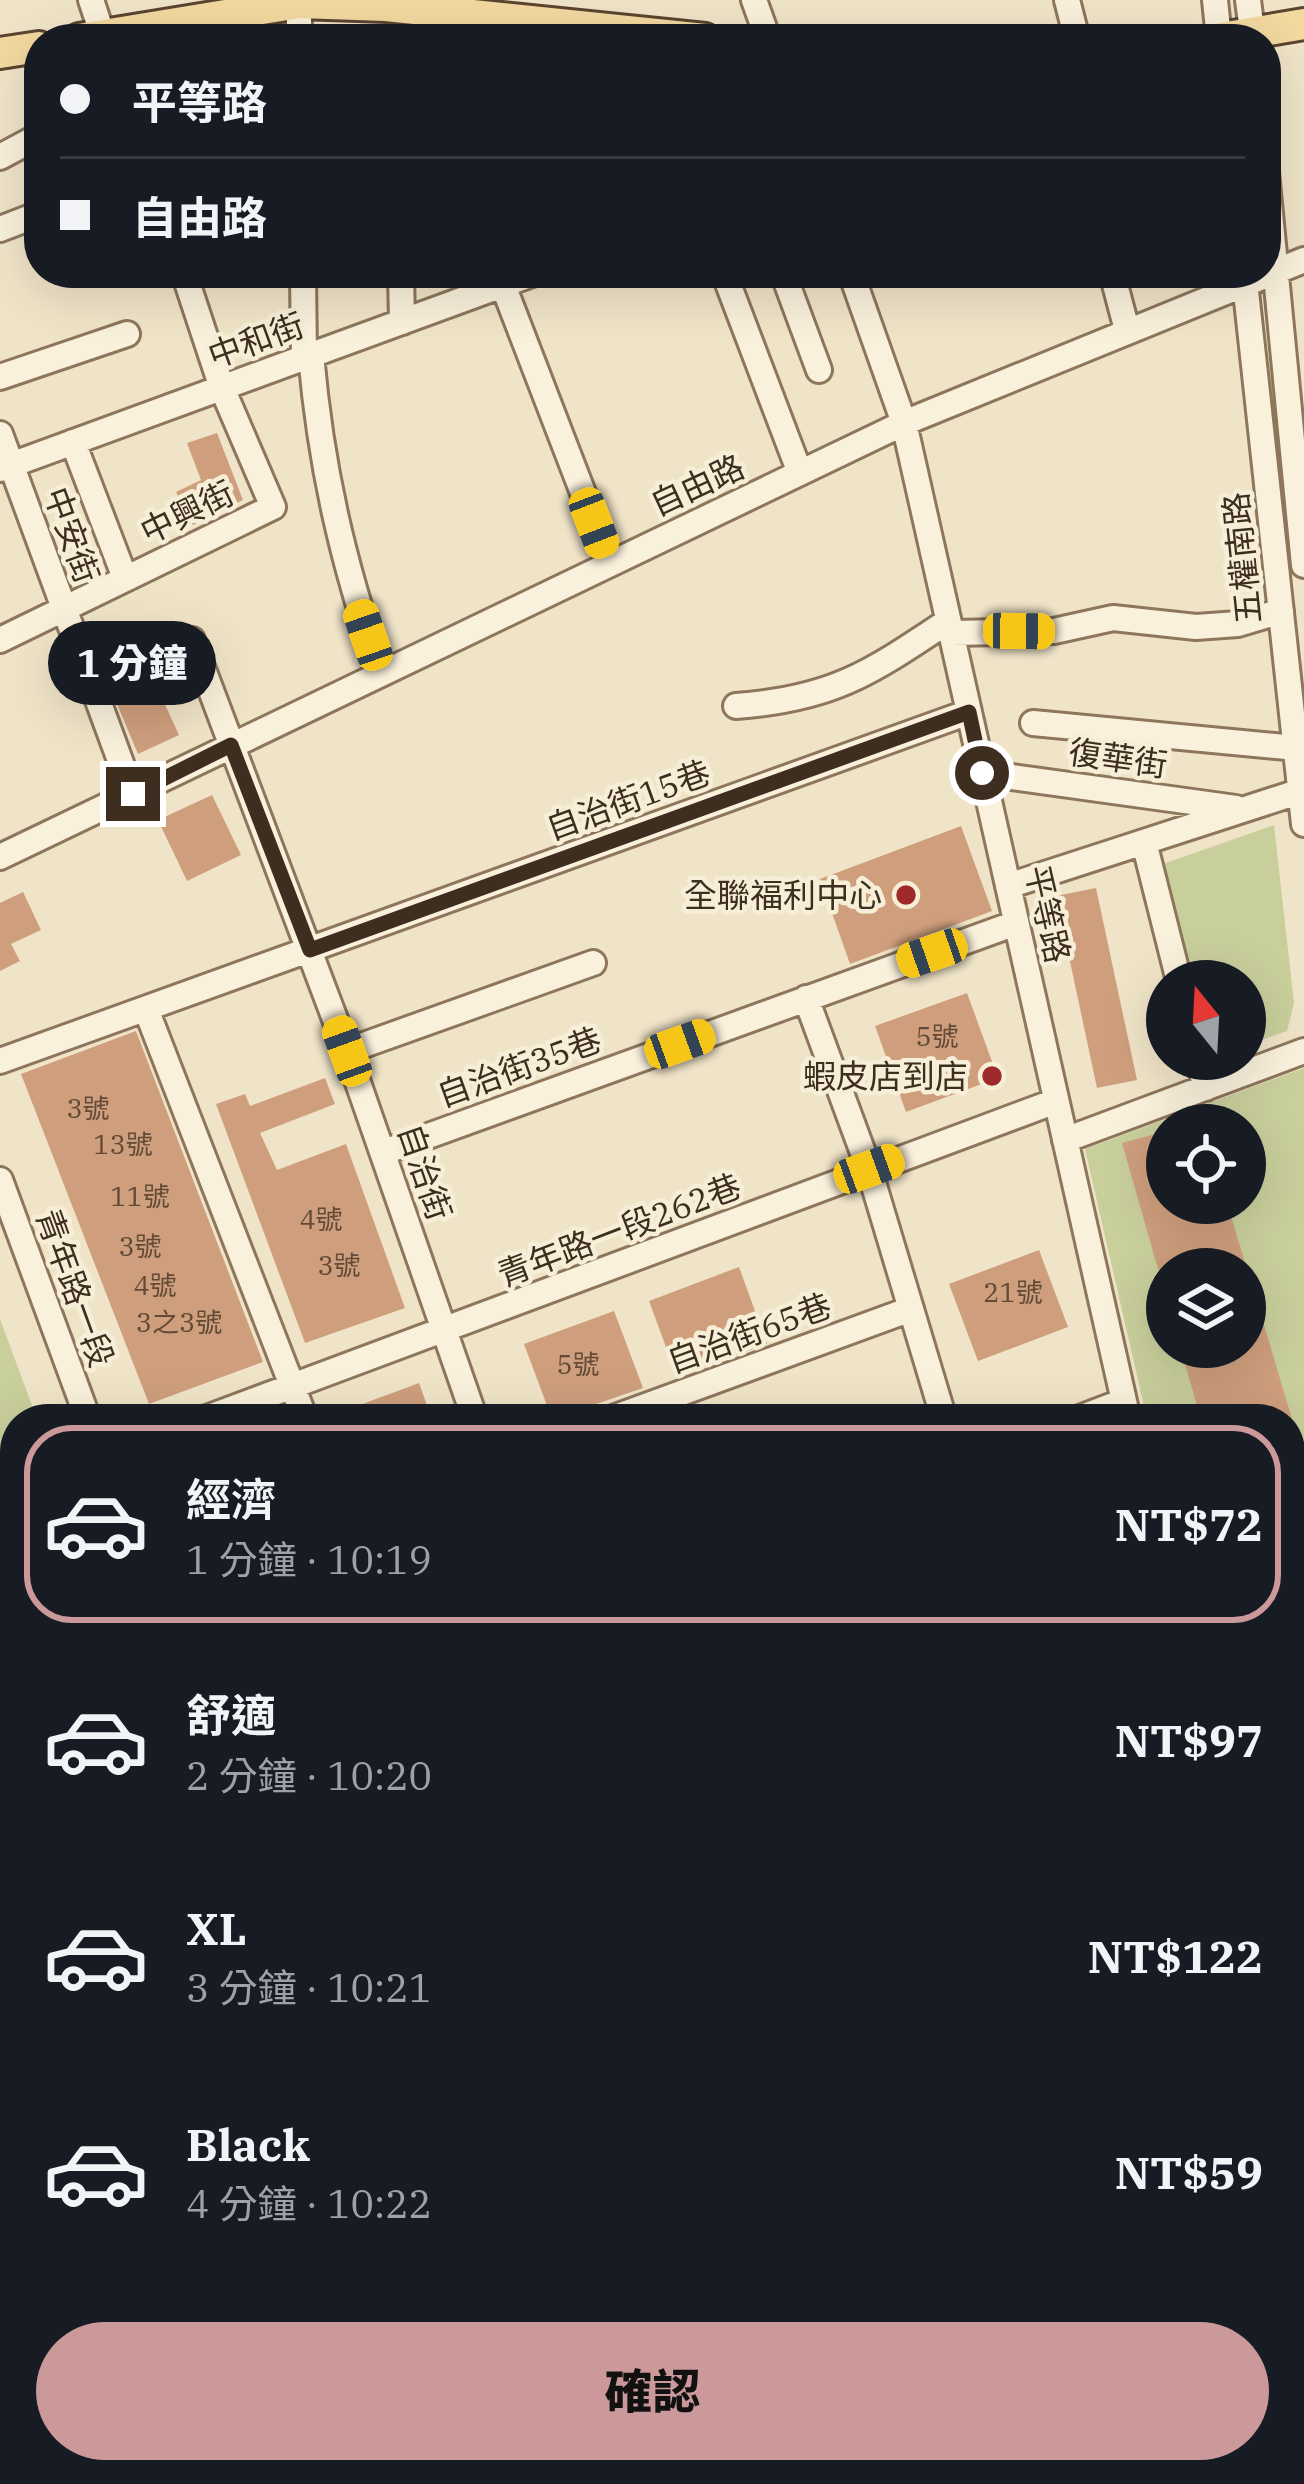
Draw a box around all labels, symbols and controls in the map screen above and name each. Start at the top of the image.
text: 平等路 [132,73,267,131]
text: 自由路 [132,188,267,246]
street label: 中和街 [202,302,310,377]
street label: 自由路 [643,444,751,525]
street label: 中興街 [133,471,241,553]
street label: 中安街 [35,481,110,589]
car [564,483,624,563]
street label: 五權南路 [1213,490,1270,626]
car [339,595,397,675]
car [983,612,1055,650]
callout: 1 分鐘 [49,620,217,704]
text: 1 分鐘 [77,637,187,688]
street label: 復華街 [1066,729,1170,786]
route start [955,746,1009,800]
street label: 自治街15巷 [540,750,716,849]
route end [106,767,160,821]
street label: 平等路 [1016,861,1081,967]
place label: 全聯福利中心 [684,873,882,916]
marker: 全聯福利中心 [893,882,919,908]
car [892,924,972,982]
north arrow [1146,960,1266,1080]
map controls [1146,960,1266,1368]
car [318,1011,376,1091]
car [640,1015,720,1073]
street label: 自治街35巷 [431,1017,607,1116]
house number: 5號 [915,1018,959,1053]
place label: 蝦皮店到店 [803,1054,968,1097]
marker: 蝦皮店到店 [979,1063,1005,1089]
house number: 3號 [66,1090,110,1125]
button: locate [1146,1104,1266,1224]
street label: 自治街 [389,1118,462,1226]
house number: 13號 [93,1126,153,1161]
car [829,1140,909,1198]
street label: 青年路一段262巷 [491,1163,747,1296]
house number: 11號 [110,1178,170,1213]
house number: 4號 [299,1201,343,1236]
street label: 青年路一段 [27,1203,124,1373]
house number: 3號 [118,1228,162,1263]
house number: 3號 [317,1247,361,1282]
button: layers [1146,1248,1266,1368]
house number: 4號 [133,1267,177,1302]
house number: 21號 [983,1274,1043,1309]
street label: 自治街65巷 [661,1283,837,1382]
house number: 3之3號 [136,1304,222,1339]
house number: 5號 [556,1346,600,1381]
icon: car [42,1470,150,1578]
text: 經濟 [186,1470,276,1528]
text: NT$72 [1115,1495,1263,1553]
text: 1 分鐘 · 10:19 [186,1534,432,1585]
icon: car [42,1686,150,1794]
text: 舒適 [186,1686,276,1744]
text: NT$97 [1115,1711,1263,1769]
text: 2 分鐘 · 10:20 [186,1750,432,1801]
text: XL [186,1899,247,1957]
icon: car [42,1902,150,2010]
text: NT$122 [1088,1927,1263,1985]
text: 3 分鐘 · 10:21 [186,1962,432,2013]
text: Black [186,2115,310,2173]
icon: car [42,2118,150,2226]
text: NT$59 [1115,2143,1263,2201]
text: 4 分鐘 · 10:22 [186,2178,432,2229]
button: 確認 [36,2322,1269,2460]

